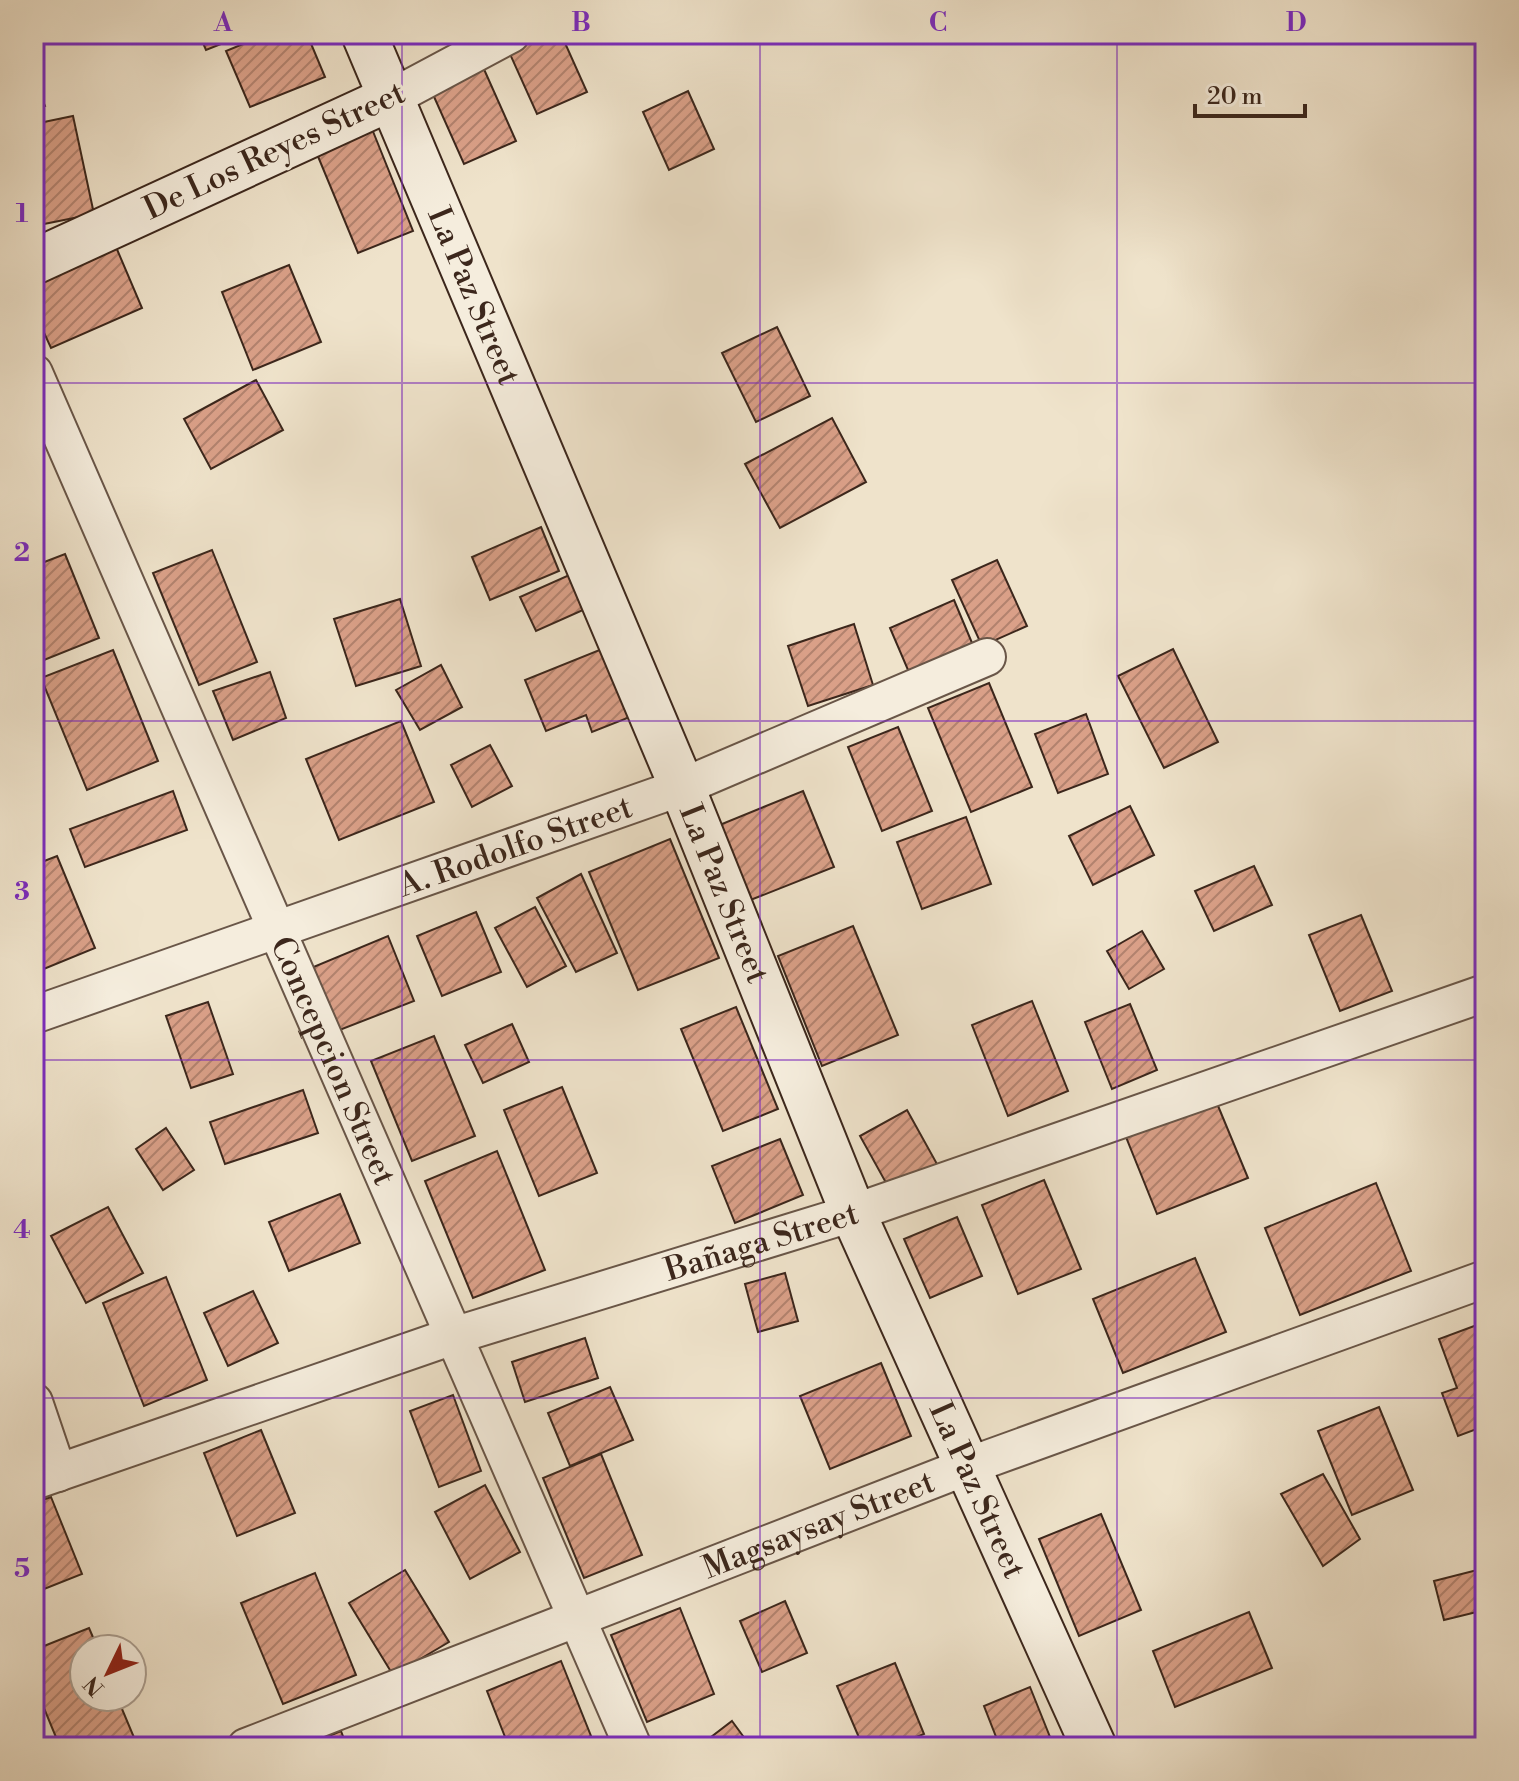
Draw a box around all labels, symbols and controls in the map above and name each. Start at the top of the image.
text: A [213,7,233,39]
text: B [571,7,591,39]
text: C [929,7,947,39]
text: D [1286,7,1306,39]
scale bar [1195,68,1305,118]
street label: De Los Reyes Street [137,73,412,229]
text: 20 m [1207,82,1263,112]
text: 1 [16,198,29,230]
street label: La Paz Street [418,201,529,391]
text: 2 [14,537,30,569]
street label: A. Rodolfo Street [392,787,637,906]
street label: La Paz Street [670,798,778,989]
text: 3 [14,876,30,908]
street label: Concepcion Street [261,930,405,1191]
street label: Bañaga Street [659,1194,863,1291]
text: 4 [13,1214,31,1246]
street label: La Paz Street [920,1396,1034,1585]
street label: Magsaysay Street [697,1462,940,1588]
text: 5 [14,1553,30,1585]
north arrow [68,1633,148,1713]
text: N [78,1670,110,1701]

